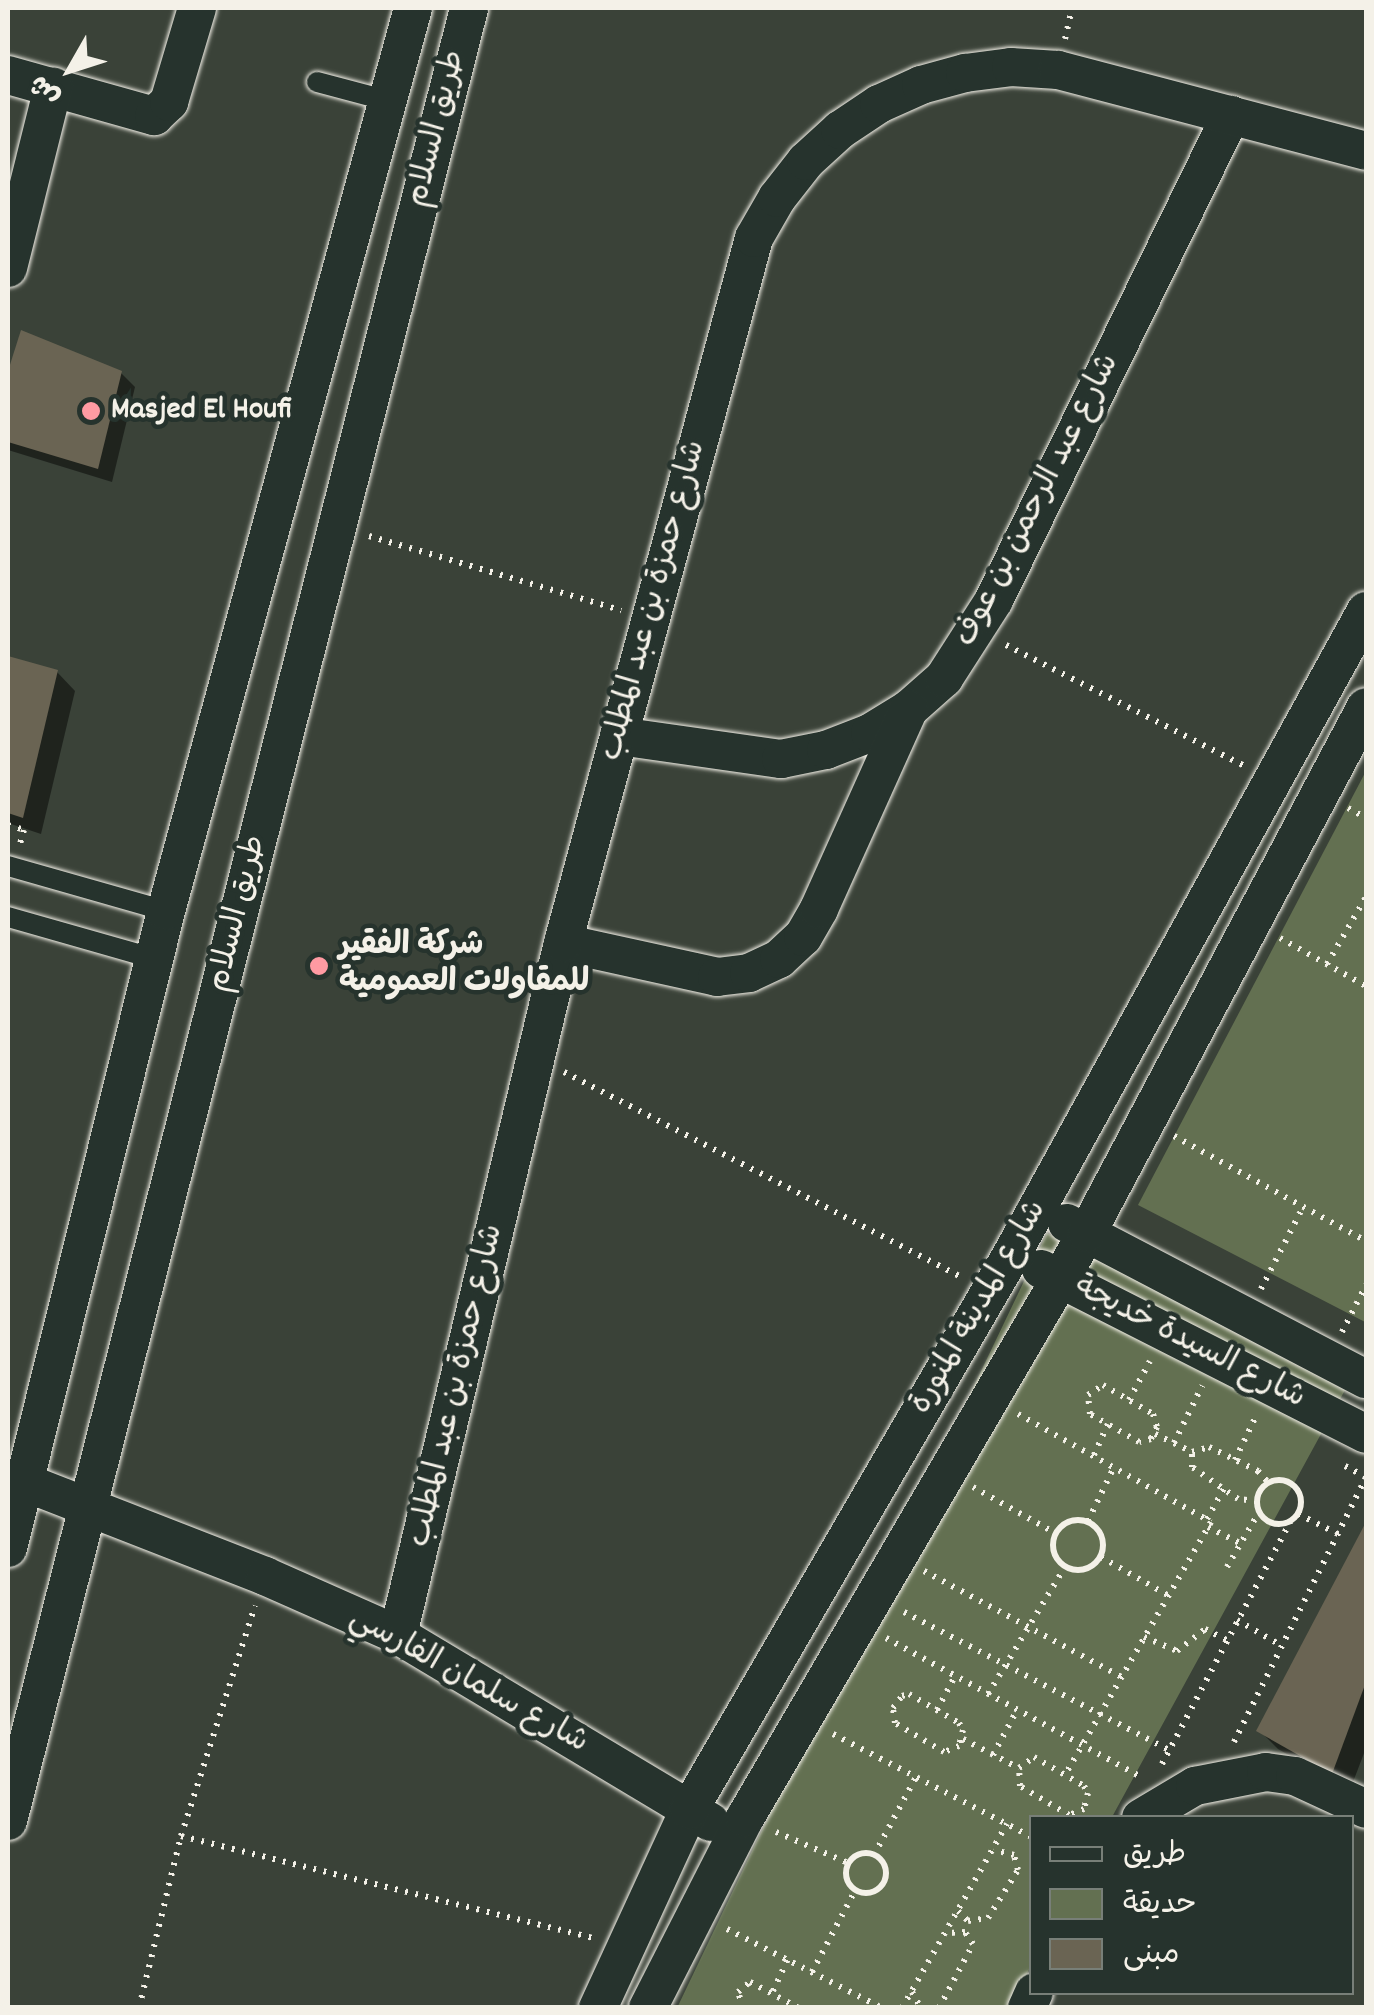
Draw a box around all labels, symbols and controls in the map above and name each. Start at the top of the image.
north arrow [20,20,120,120]
street label: طريق السلام [400,47,476,211]
text: ش [21,64,72,113]
street label: شارع عبد الرحمن بن عوف [948,348,1130,654]
place label: Masjed El Houfi [111,392,292,430]
marker: Masjed El Houfi [80,400,102,422]
street label: شارع حمزة بن عبد المطلب [594,437,716,765]
street label: طريق السلام [201,832,277,996]
place label: شركة الفقير للمقاولات العمومية [339,929,589,1004]
marker: شركة الفقير للمقاولات العمومية [308,955,330,977]
street label: شارع المدينة المنورة [903,1194,1057,1422]
street label: شارع حمزة بن عبد المطلب [402,1221,514,1551]
street label: شارع السيدة خديجة [1067,1269,1311,1419]
street label: شارع سلمان الفارسي [342,1600,594,1764]
legend [1029,1815,1354,1995]
text: طريق [1123,1835,1186,1878]
text: حديقة [1123,1885,1197,1928]
text: مبنى [1123,1935,1179,1978]

